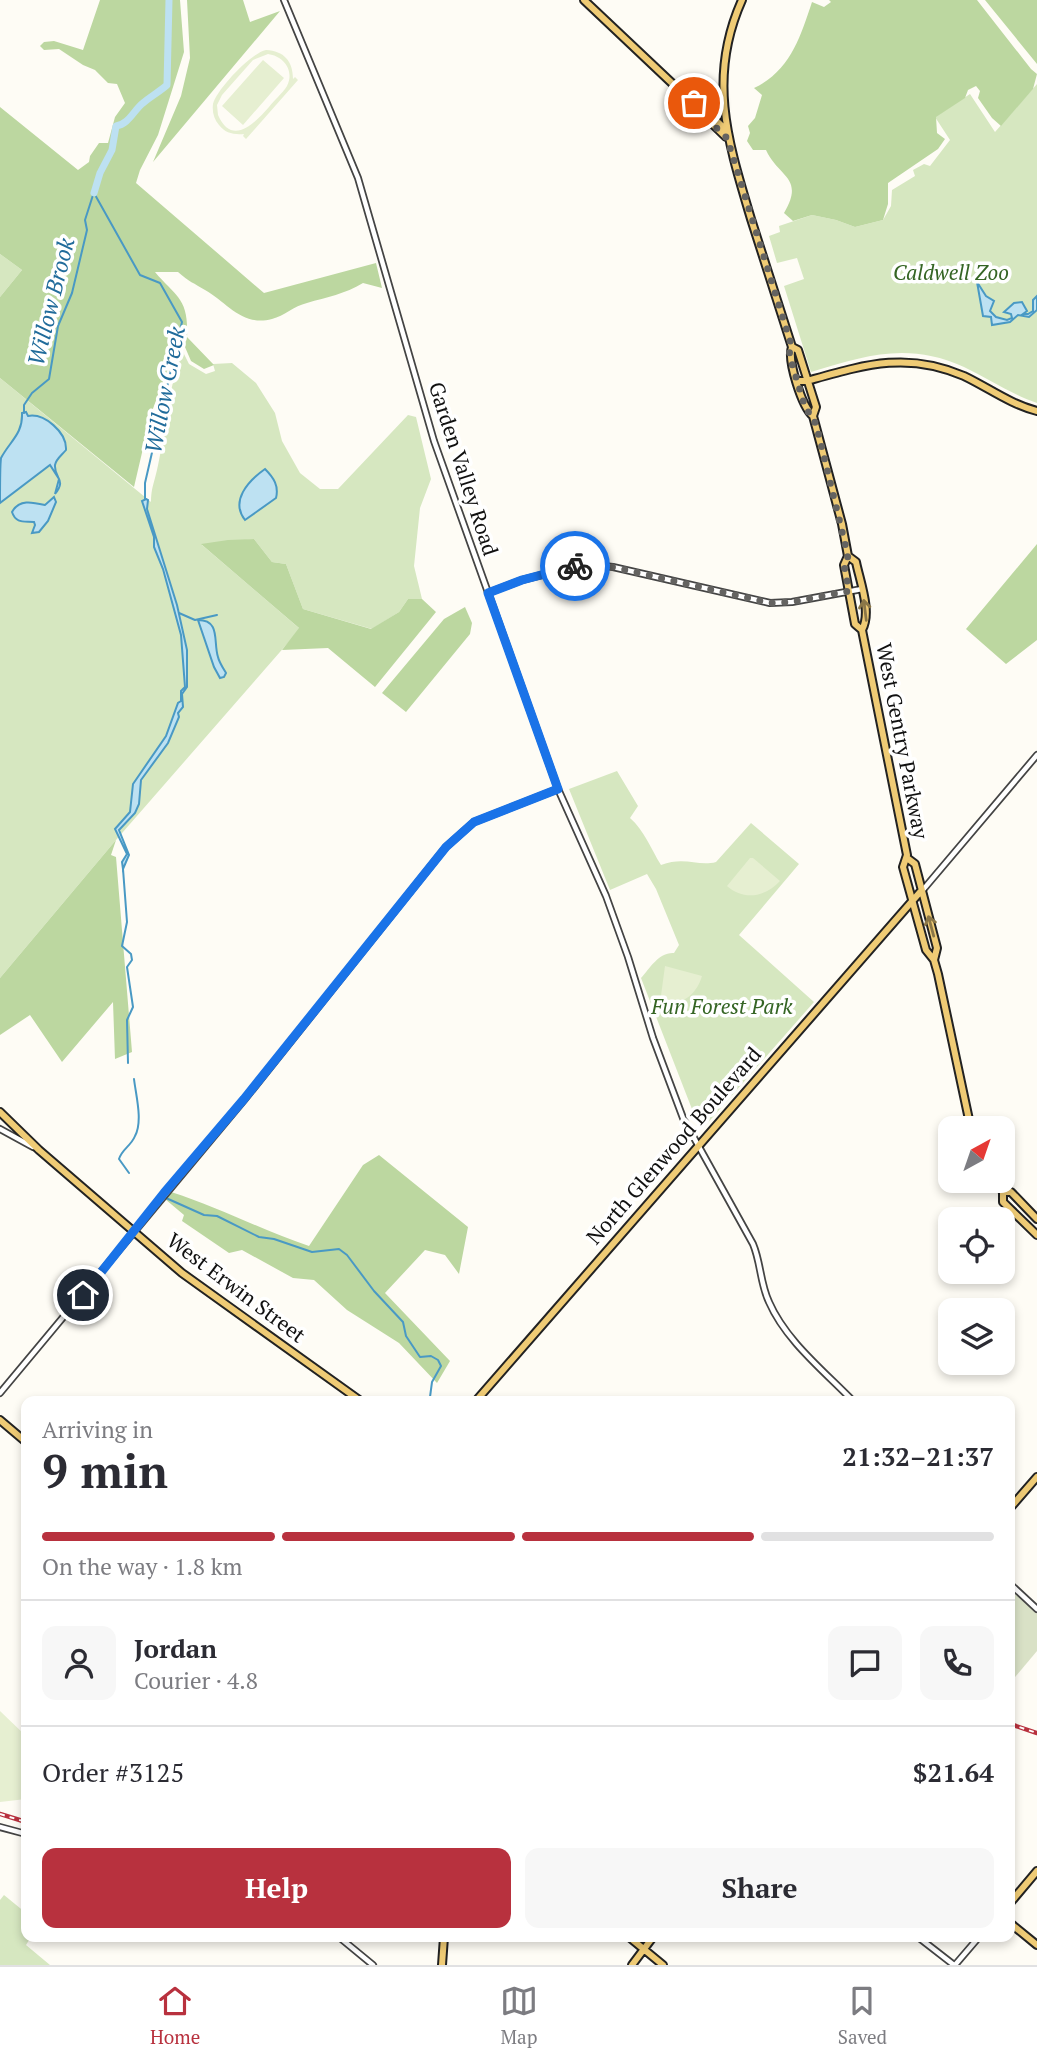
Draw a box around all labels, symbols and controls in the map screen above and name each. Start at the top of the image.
pin [664,73,724,133]
icon: bag [675,84,713,122]
water label: Willow Brook [20,234,82,369]
park label: Caldwell Zoo [893,258,1009,286]
water label: Willow Creek [137,323,192,456]
street label: Garden Valley Road [423,378,505,559]
courier [540,531,610,601]
icon: bike [556,547,594,585]
one-way arrow [858,599,871,622]
street label: West Gentry Parkway [870,641,936,841]
one-way arrow [923,915,936,937]
park label: Fun Forest Park [650,992,794,1020]
street label: North Glenwood Boulevard [580,1040,767,1250]
north arrow [938,1116,1015,1194]
map controls [938,1116,1015,1375]
button: locate [938,1207,1015,1284]
street label: West Erwin Street [162,1226,312,1349]
pin [53,1265,113,1325]
icon: home [64,1276,102,1314]
button: layers [938,1298,1015,1375]
text: Arriving in [42,1414,153,1445]
text: 21:32–21:37 [842,1439,994,1473]
text: 9 min [42,1440,168,1501]
text: On the way · 1.8 km [42,1551,242,1582]
button: person [42,1626,116,1700]
button: chat [828,1626,902,1700]
button: phone [920,1626,994,1700]
text: Jordan [134,1631,217,1665]
text: Courier · 4.8 [134,1665,258,1696]
text: Order #3125 [42,1755,184,1789]
text: $21.64 [913,1755,994,1789]
button: Help [42,1848,511,1928]
button: Share [525,1848,994,1928]
tab: Home [150,1982,200,2049]
tab: Map [500,1982,538,2049]
tab: Saved [838,1982,887,2049]

